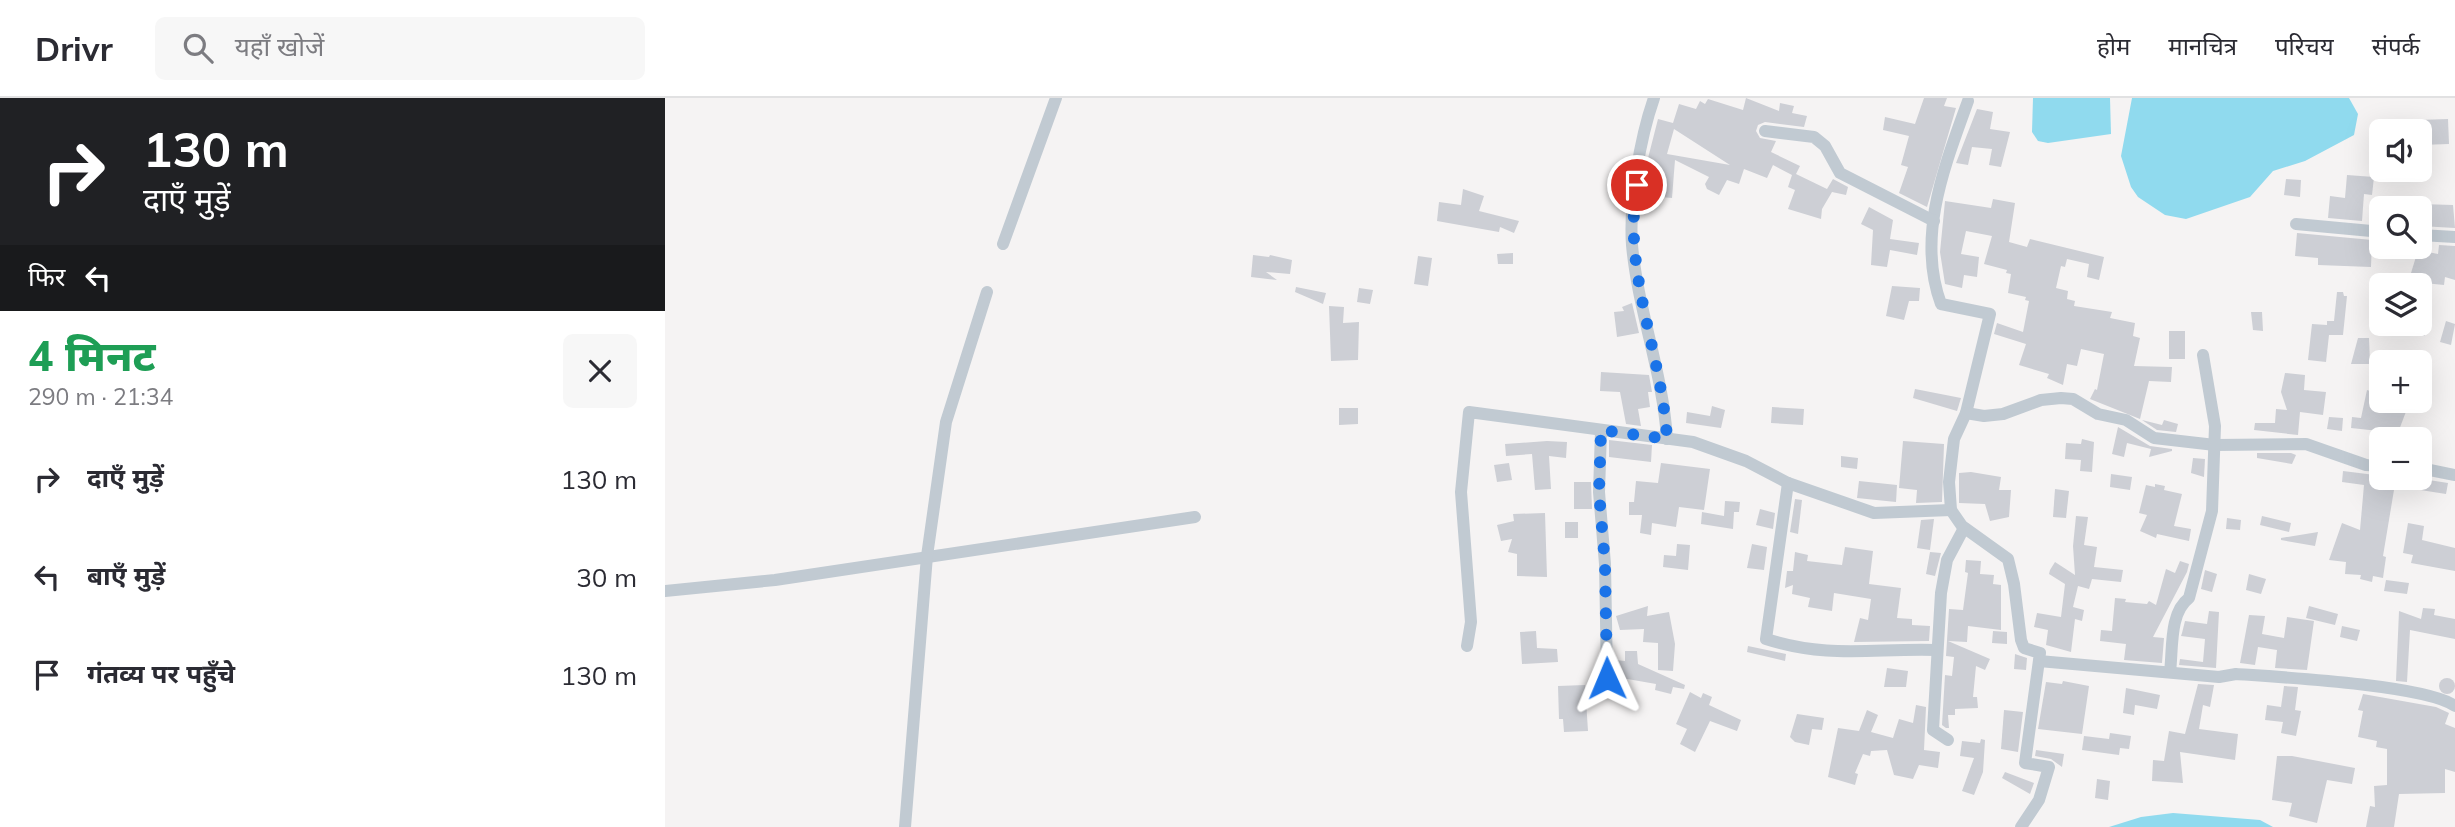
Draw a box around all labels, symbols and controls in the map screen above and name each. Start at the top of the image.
search box [155,17,645,80]
text: Drivr [35,28,113,69]
icon: search [179,29,217,67]
text: यहाँ खोजें [235,30,324,63]
text: होम [2097,31,2130,61]
text: मानचित्र [2168,31,2237,61]
text: परिचय [2275,31,2334,61]
text: संपर्क [2372,31,2420,61]
text: 130 m [143,118,289,179]
map controls [2369,119,2432,490]
button: sound [2369,119,2432,182]
icon: right [28,126,119,217]
pin [1607,155,1667,215]
icon: arrive [1618,166,1656,204]
text: दाएँ मुड़ें [143,179,231,219]
button: search [2369,196,2432,259]
icon: left [79,259,117,297]
text: फिर [28,260,65,293]
button: layers [2369,273,2432,336]
text: 4 मिनट [28,329,155,382]
button: close [563,334,637,408]
button: + [2369,350,2432,413]
text: 290 m · 21:34 [28,382,173,411]
button: − [2369,427,2432,490]
icon: right [28,460,66,498]
text: दाएँ मुड़ें [87,461,164,494]
text: 130 m [561,463,637,496]
icon: left [28,558,66,596]
text: बाएँ मुड़ें [87,559,165,592]
text: 30 m [576,561,637,594]
position arrow [1570,641,1644,715]
icon: arrive [28,656,66,694]
text: गंतव्य पर पहुँचे [87,657,235,690]
text: 130 m [561,659,637,692]

